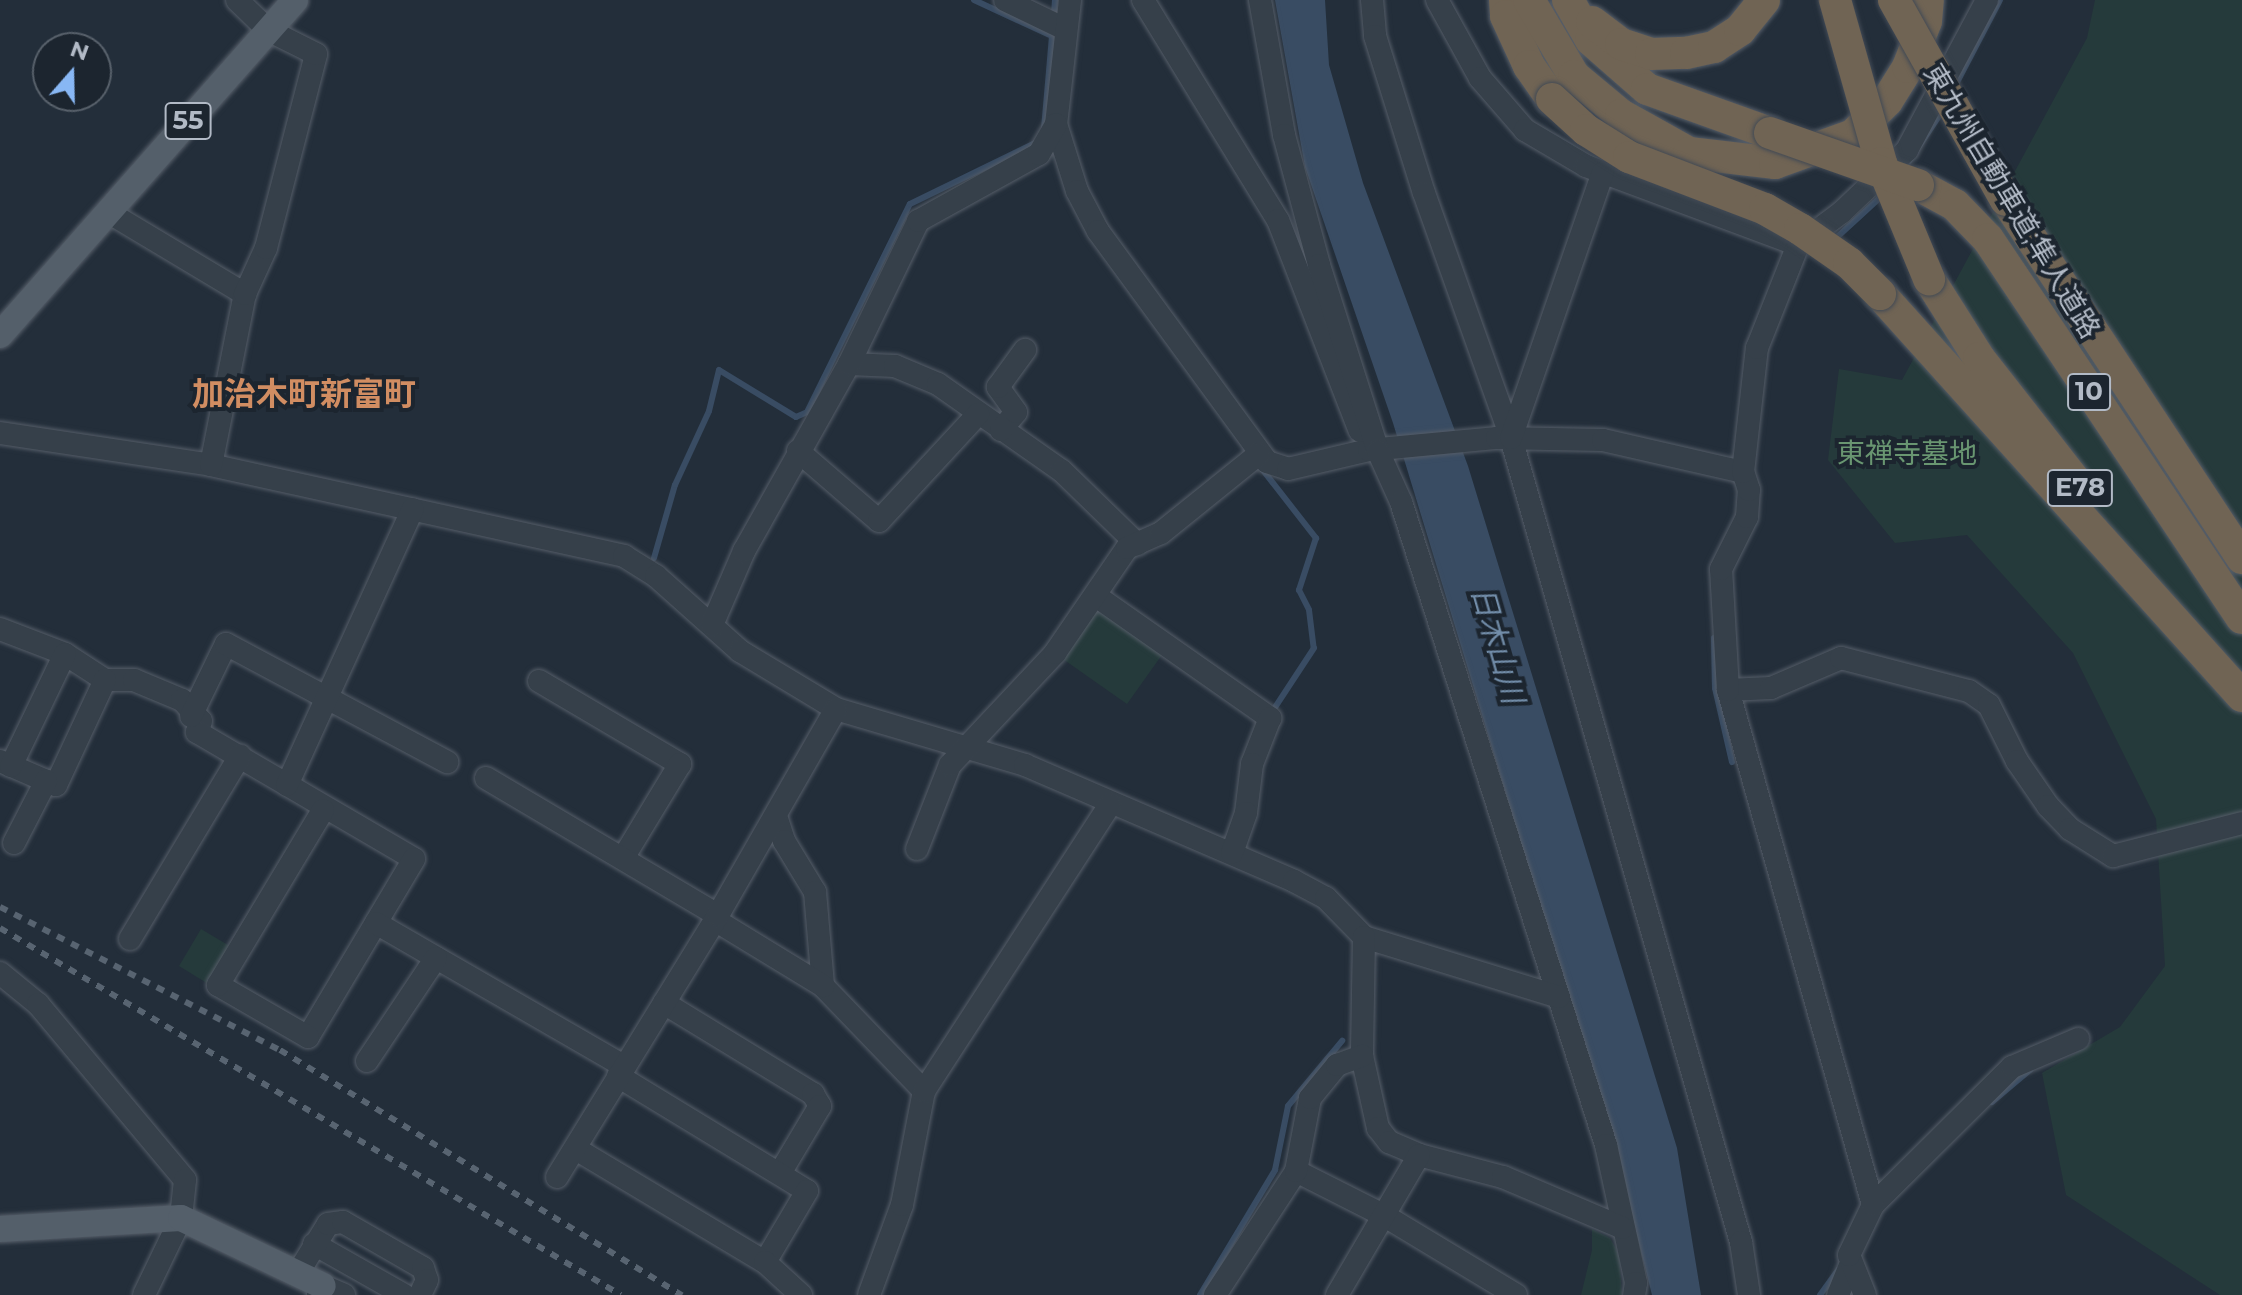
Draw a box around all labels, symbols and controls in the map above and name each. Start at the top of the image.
north arrow [32,32,112,112]
text: N [67,35,93,67]
street label: 東九州自動車道;隼人道路 [1917,58,2107,344]
road number: 55 [164,99,212,143]
road number: 10 [2067,370,2111,414]
district label: 加治木町新富町 [192,375,416,413]
park label: 東禅寺墓地 [1837,436,1977,470]
road number: E78 [2046,466,2114,510]
water label: 日木山川 [1463,582,1531,708]

